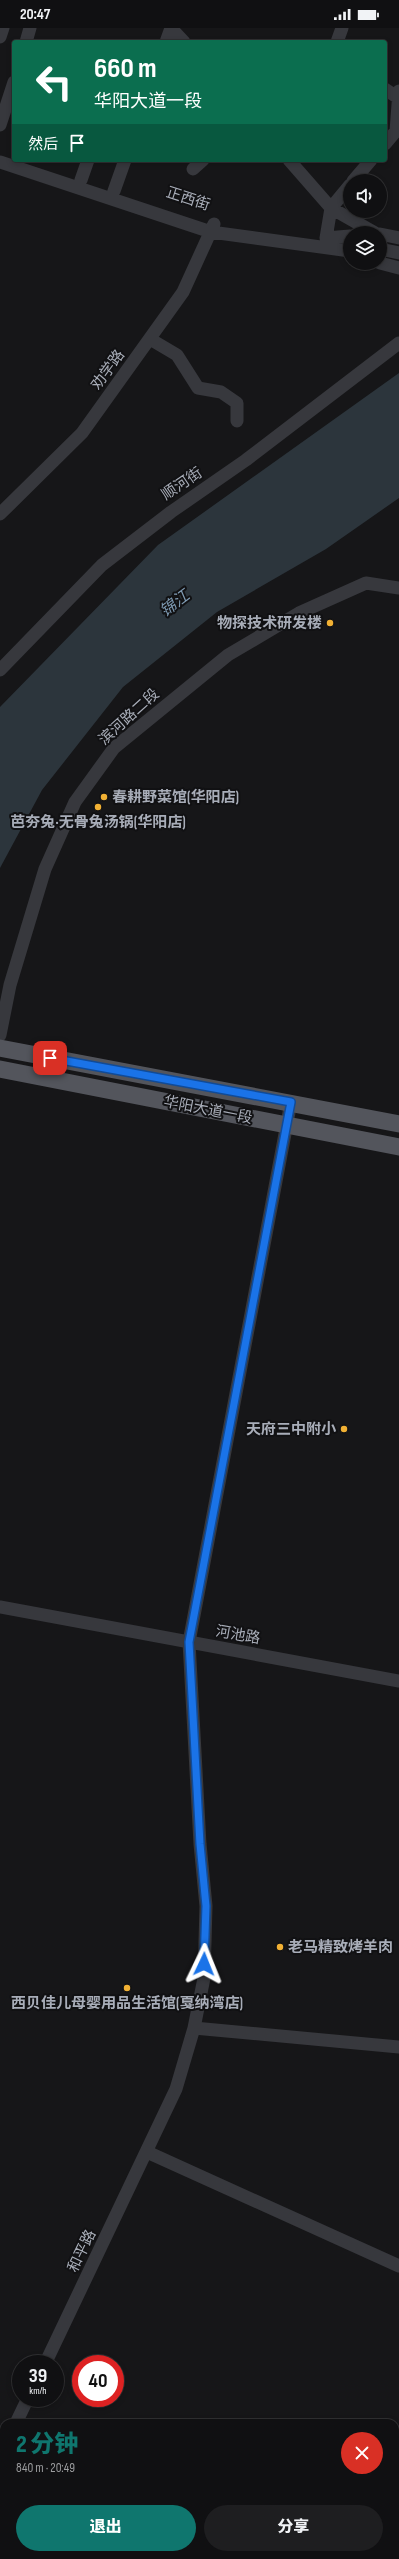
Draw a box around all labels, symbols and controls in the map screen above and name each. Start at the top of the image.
text: 20:47 [20,5,50,24]
text: 660 m [94,52,157,85]
icon: left [28,56,80,108]
text: 华阳大道一段 [94,91,202,112]
icon: arrive [66,132,88,154]
text: 然后 [28,135,58,154]
map controls [343,174,387,270]
button: sound [343,174,387,218]
street label: 正西街 [164,183,212,215]
button: layers [343,226,387,270]
street label: 劝学路 [87,346,129,394]
street label: 顺河街 [158,464,206,504]
water label: 锦江 [156,586,195,621]
place label: 物探技术研发楼 [217,614,322,633]
marker: 物探技术研发楼 [325,618,335,628]
street label: 滨河路二段 [95,685,163,749]
place label: 春耕野菜馆(华阳店) [112,788,239,807]
marker: 春耕野菜馆(华阳店) [99,792,109,802]
marker: 芭夯兔·无骨兔汤锅(华阳店) [93,802,103,812]
place label: 芭夯兔·无骨兔汤锅(华阳店) [10,813,186,832]
pin [33,1041,67,1075]
icon: arrive [39,1047,61,1069]
street label: 华阳大道一段 [162,1092,254,1128]
place label: 天府三中附小 [246,1420,337,1439]
marker: 天府三中附小 [339,1424,349,1434]
street label: 河池路 [214,1622,262,1648]
place label: 老马精致烤羊肉 [288,1938,393,1957]
marker: 老马精致烤羊肉 [275,1942,285,1952]
position arrow [183,1943,225,1985]
marker: 西贝佳儿母婴用品生活馆(戛纳湾店) [122,1983,132,1993]
place label: 西贝佳儿母婴用品生活馆(戛纳湾店) [11,1994,243,2013]
street label: 和平路 [64,2227,100,2275]
speed limit sign: 40 [72,2355,124,2407]
text: 39 [29,2364,47,2388]
text: km/h [29,2385,47,2397]
text: 2 分钟 [16,2430,78,2459]
button: close [341,2432,383,2474]
text: 840 m · 20:49 [16,2460,75,2476]
button: 退出 [16,2505,196,2551]
button: 分享 [204,2505,383,2551]

